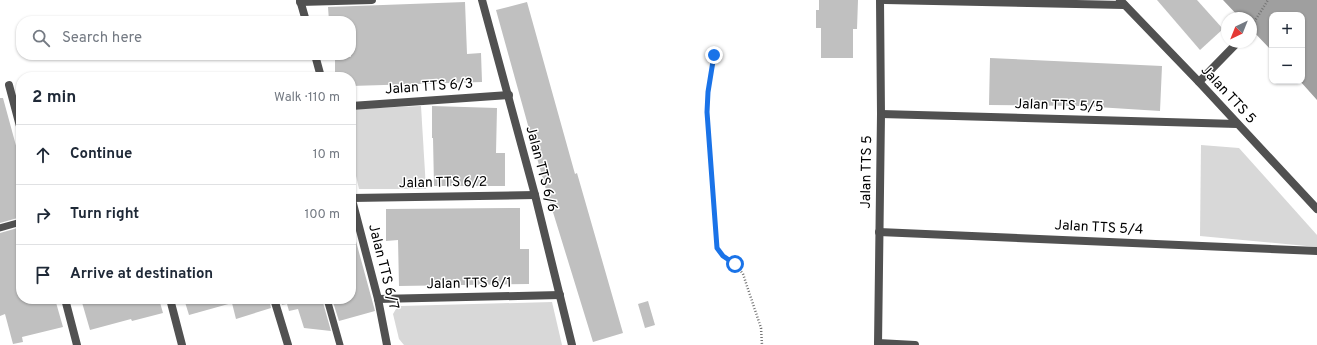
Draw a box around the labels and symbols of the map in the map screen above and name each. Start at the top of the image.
north arrow [1221,12,1257,48]
route end [705,46,723,64]
street label: Jalan TTS 5 [1197,62,1259,128]
street label: Jalan TTS 6/3 [384,75,474,99]
street label: Jalan TTS 5/5 [1014,96,1104,116]
street label: Jalan TTS 6/6 [521,124,561,214]
street label: Jalan TTS 5 [858,135,876,209]
street label: Jalan TTS 6/2 [399,174,487,192]
street label: Jalan TTS 5/4 [1054,217,1144,239]
street label: Jalan TTS 6/7 [364,222,402,312]
route start [726,255,744,273]
street label: Jalan TTS 6/1 [426,275,512,293]

